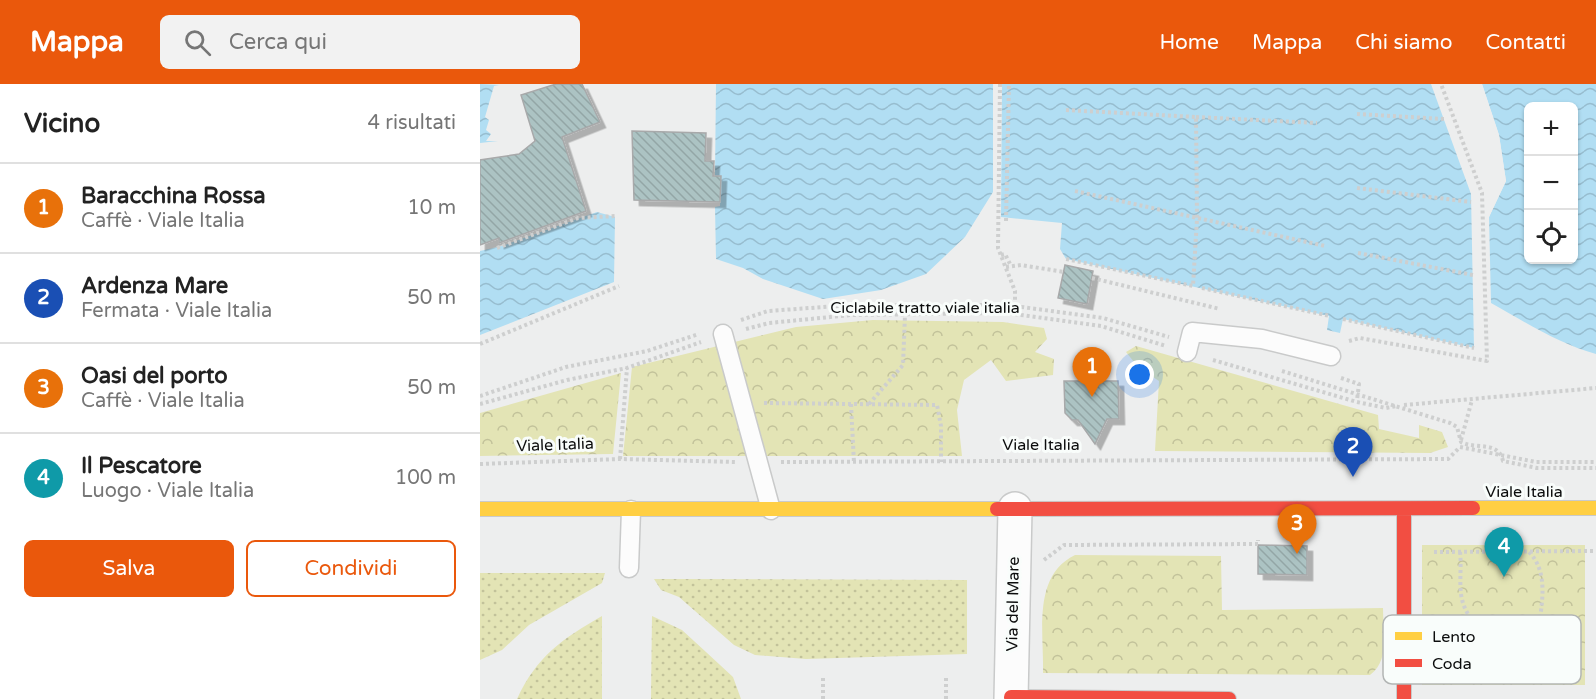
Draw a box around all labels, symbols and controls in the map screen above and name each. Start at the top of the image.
search box [160,15,580,69]
text: Mappa [30,25,124,59]
icon: search [181,26,214,59]
text: Cerca qui [229,29,327,55]
text: Home [1159,30,1219,55]
text: Mappa [1252,30,1322,55]
text: Chi siamo [1355,30,1453,55]
text: Contatti [1486,30,1566,55]
map controls [1524,102,1578,264]
button: + [1524,102,1578,156]
text: Vicino [24,108,100,139]
text: 4 risultati [368,111,456,135]
button: − [1524,156,1578,210]
text: Baracchina Rossa [81,183,266,209]
text: 1 [37,196,50,220]
text: 10 m [407,196,456,220]
text: Caffè · Viale Italia [81,209,245,233]
button: locate [1524,210,1578,264]
text: Ardenza Mare [81,273,228,299]
text: 2 [37,286,50,310]
text: 50 m [407,286,456,310]
street label: Ciclabile tratto viale italia [830,298,1020,318]
text: Fermata · Viale Italia [81,299,272,323]
pin: 1 [1072,348,1112,397]
your location [1125,360,1154,389]
text: Oasi del porto [81,363,228,389]
text: 3 [37,376,50,400]
text: 50 m [407,376,456,400]
text: Caffè · Viale Italia [81,389,245,413]
pin: 2 [1334,428,1372,477]
street label: Viale Italia [516,434,594,456]
street label: Viale Italia [1002,435,1080,455]
text: Il Pescatore [81,453,202,479]
text: 4 [37,466,50,490]
text: 100 m [395,466,456,490]
text: Luogo · Viale Italia [81,479,254,503]
street label: Viale Italia [1485,482,1563,502]
pin: 3 [1278,504,1316,554]
pin: 4 [1484,528,1524,577]
button: Salva [24,540,234,597]
button: Condividi [246,540,456,597]
street label: Via del Mare [1002,556,1024,652]
legend [1383,615,1581,684]
text: Lento [1432,627,1476,647]
text: Coda [1432,654,1472,674]

